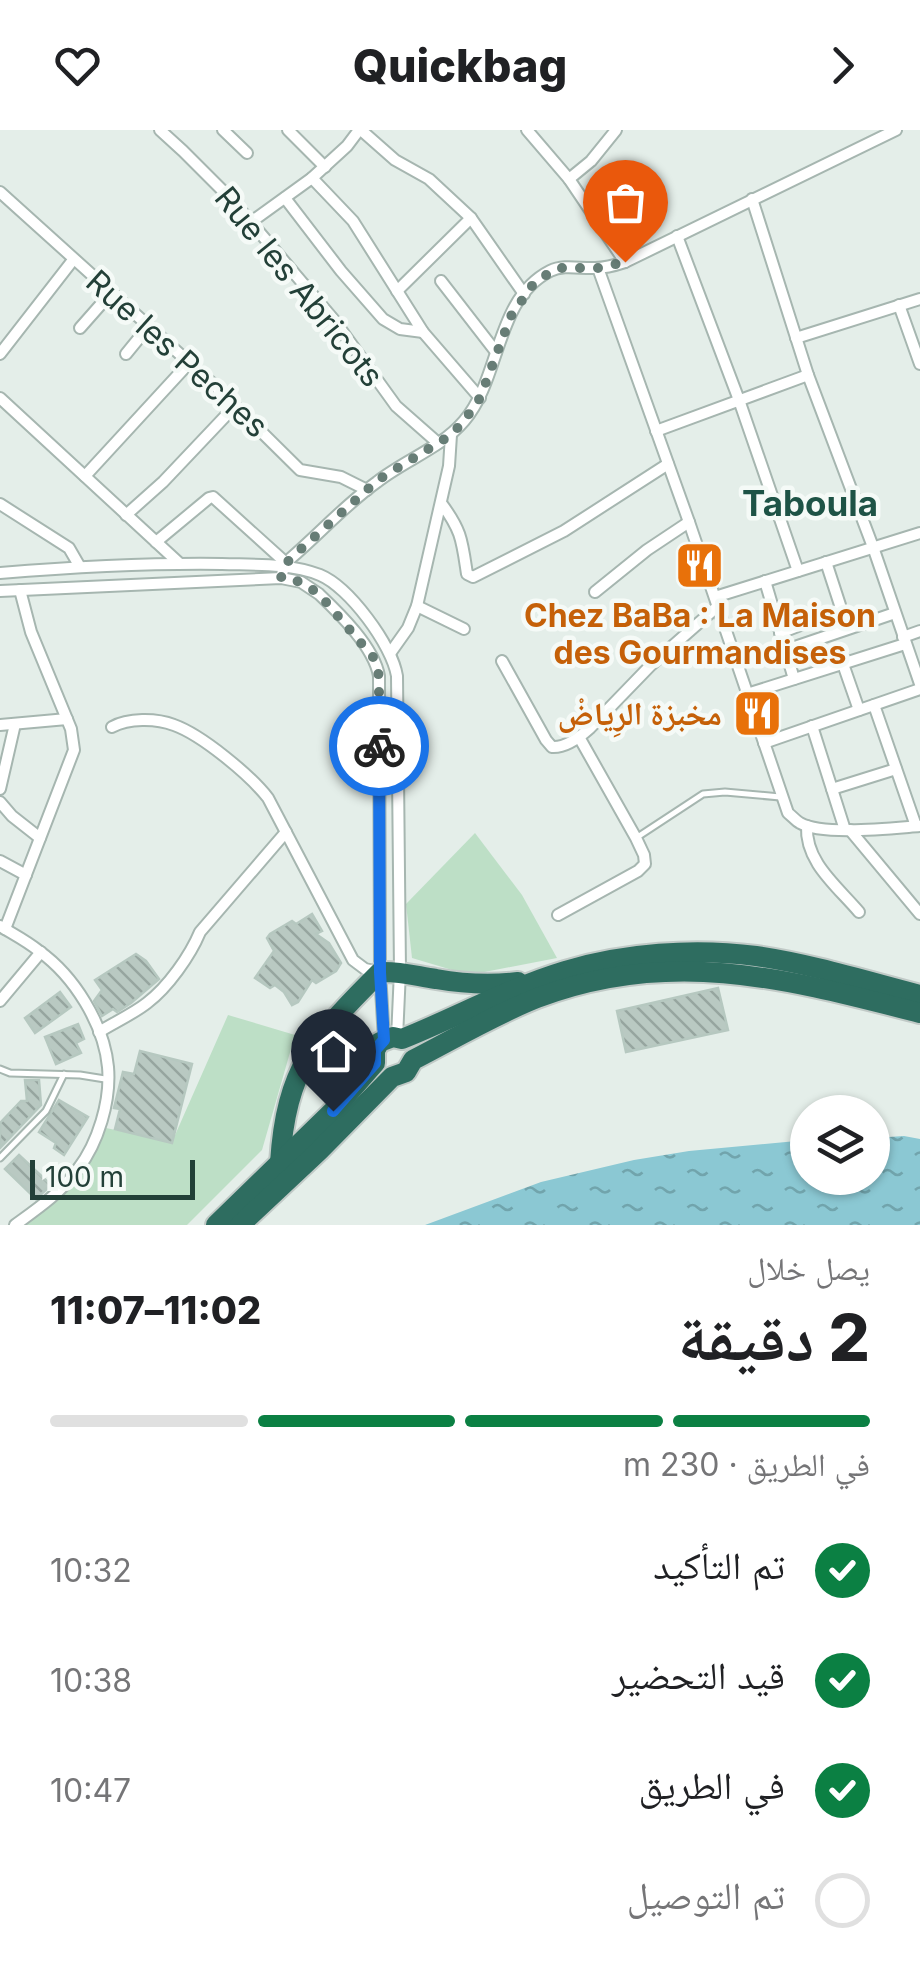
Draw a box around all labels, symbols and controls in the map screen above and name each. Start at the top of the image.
icon: heart [50,38,105,93]
text: Quickbag [353,38,567,93]
icon: forward [815,38,870,93]
pin [583,160,668,263]
icon: bag [598,175,653,230]
street label: Rue les Abricots [207,179,392,395]
street label: Rue les Peches [78,262,276,445]
district label: Taboula [742,482,878,524]
restaurant icon: Chez BaBa : La Maison des Gourmandises [674,540,726,592]
place label: Chez BaBa : La Maison des Gourmandises [524,596,876,672]
restaurant icon: مخبزة الرِياضْ [731,688,783,740]
place label: مخبزة الرِياضْ [558,694,722,738]
courier [329,696,429,796]
icon: bike [352,719,407,774]
pin [291,1009,376,1112]
icon: home [306,1024,361,1079]
map controls [790,1095,890,1195]
button: layers [790,1095,890,1195]
scale bar [30,1155,195,1200]
text: 100 m [45,1160,124,1194]
text: يصل خلال [747,1249,870,1288]
text: 11:02–11:07 [50,1287,261,1333]
text: 2 دقيقة [678,1298,870,1377]
text: في الطريق · 230 m [623,1445,870,1484]
text: تم التأكيد [653,1542,785,1588]
icon: check [815,1543,870,1598]
text: 10:32 [50,1551,132,1590]
text: قيد التحضير [612,1652,785,1698]
icon: check [815,1653,870,1708]
text: 10:38 [50,1661,132,1700]
text: في الطريق [638,1762,785,1808]
icon: check [815,1763,870,1818]
text: 10:47 [50,1771,131,1810]
text: تم التوصيل [627,1872,785,1918]

